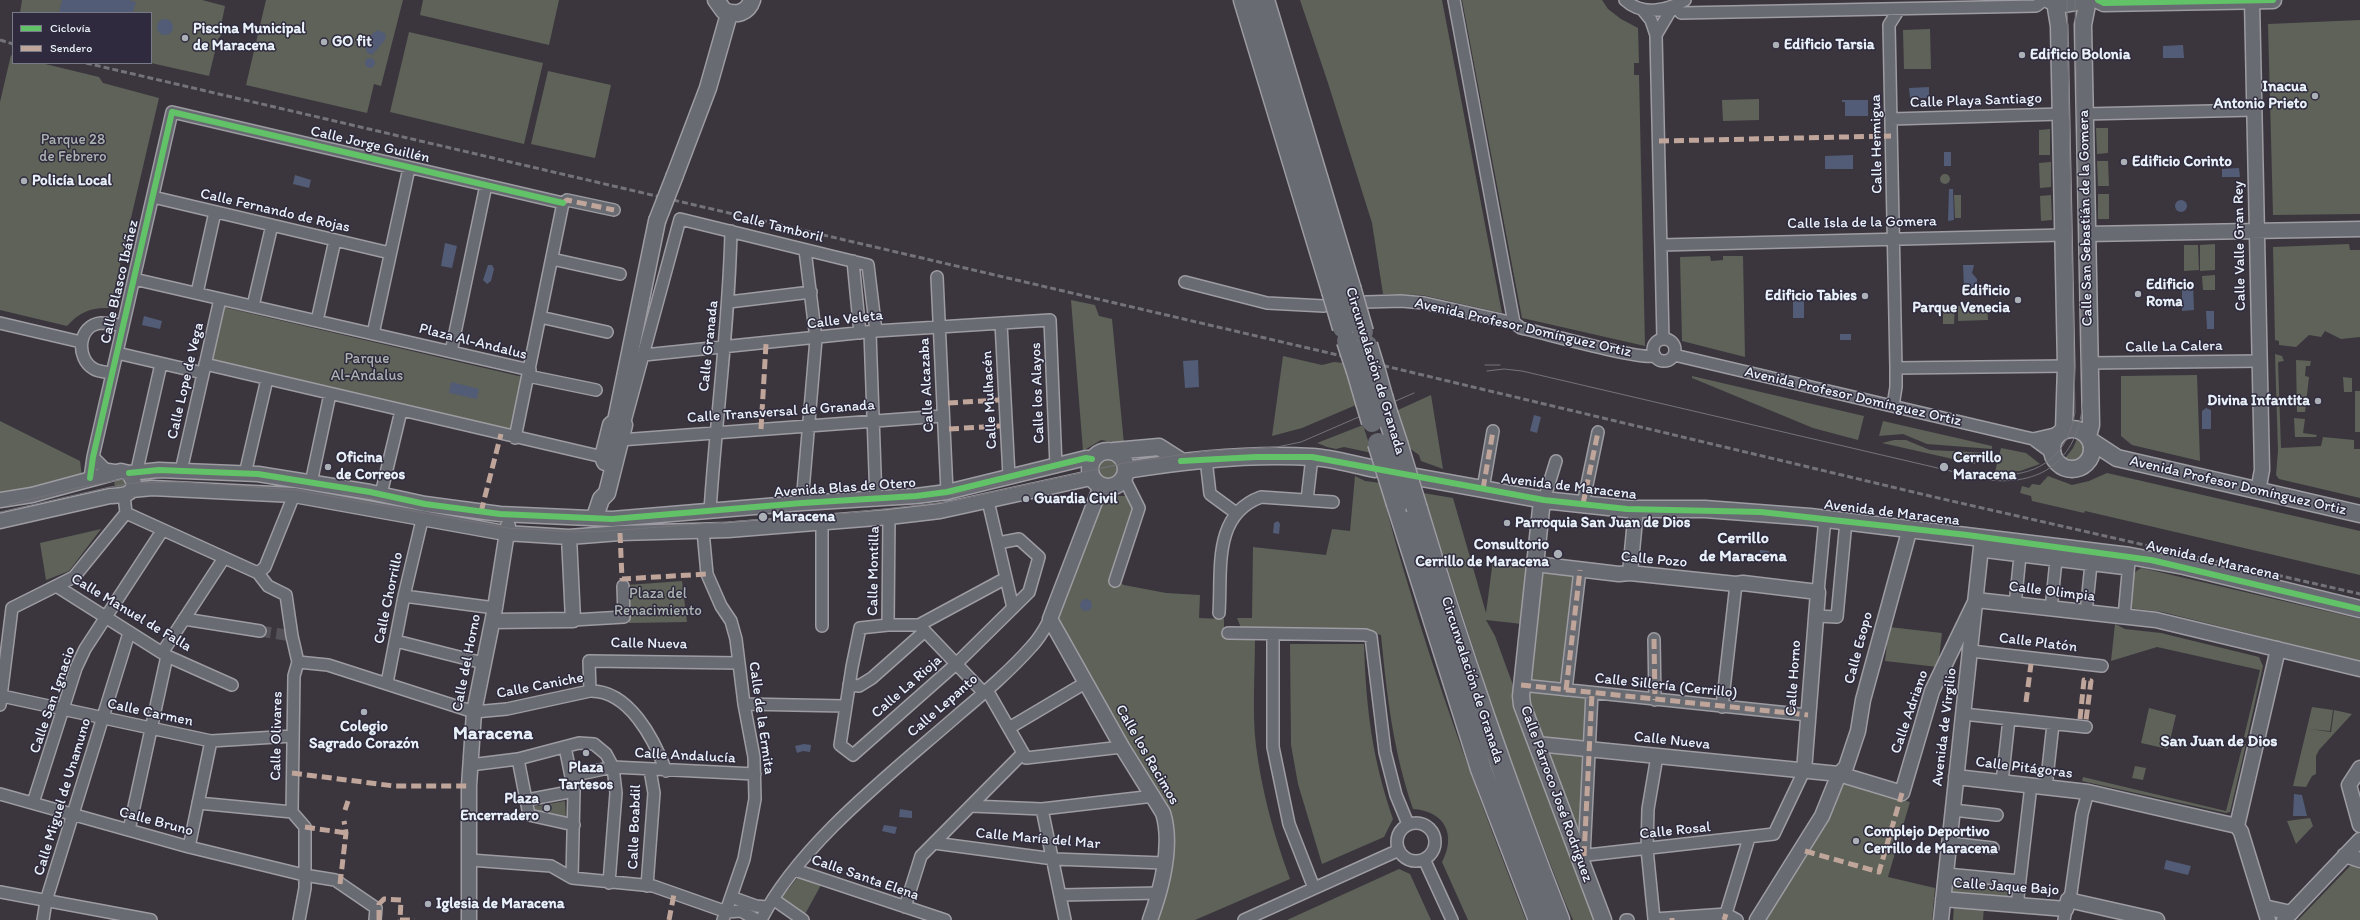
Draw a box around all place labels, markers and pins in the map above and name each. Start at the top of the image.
place label: Piscina Municipal de Maracena [193,20,305,55]
marker: Piscina Municipal de Maracena [180,33,190,43]
place label: GO fit [332,33,372,51]
place label: Edificio Tarsia [1784,36,1875,54]
marker: GO fit [319,37,329,47]
marker: Edificio Tarsia [1771,40,1781,50]
place label: Edificio Bolonia [2030,46,2130,64]
marker: Edificio Bolonia [2017,50,2027,60]
place label: Inacua Antonio Prieto [2214,78,2307,113]
marker: Inacua Antonio Prieto [2310,91,2320,101]
place label: Edificio Corinto [2132,153,2232,171]
marker: Edificio Corinto [2119,157,2129,167]
place label: Policía Local [32,172,112,190]
marker: Policía Local [19,176,29,186]
place label: Edificio Roma [2146,276,2194,311]
place label: Edificio Parque Venecia [1912,282,2010,317]
place label: Edificio Tabies [1765,287,1857,305]
marker: Edificio Roma [2133,289,2143,299]
marker: Edificio Tabies [1860,291,1870,301]
marker: Edificio Parque Venecia [2013,295,2023,305]
place label: Divina Infantita [2207,392,2310,410]
marker: Divina Infantita [2313,396,2323,406]
place label: Oficina de Correos [336,449,405,484]
place label: Cerrillo Maracena [1953,449,2016,484]
marker: Cerrillo Maracena [1938,461,1950,473]
marker: Oficina de Correos [323,462,333,472]
place label: Guardia Civil [1034,490,1118,508]
marker: Guardia Civil [1021,494,1031,504]
place label: Maracena [772,508,835,526]
marker: Maracena [757,511,769,523]
place label: Parroquia San Juan de Dios [1515,514,1690,532]
marker: Parroquia San Juan de Dios [1502,518,1512,528]
place label: Consultorio Cerrillo de Maracena [1415,536,1549,571]
marker: Consultorio Cerrillo de Maracena [1552,548,1564,560]
marker: Colegio Sagrado Corazón [359,707,369,717]
place label: Colegio Sagrado Corazón [309,718,419,753]
marker: Plaza Tartesos [581,748,591,758]
place label: Plaza Tartesos [559,759,613,794]
place label: Plaza Encerradero [460,790,539,825]
marker: Plaza Encerradero [542,803,552,813]
place label: Complejo Deportivo Cerrillo de Maracena [1864,823,1998,858]
marker: Complejo Deportivo Cerrillo de Maracena [1851,836,1861,846]
place label: Iglesia de Maracena [436,895,564,913]
marker: Iglesia de Maracena [423,899,433,909]

